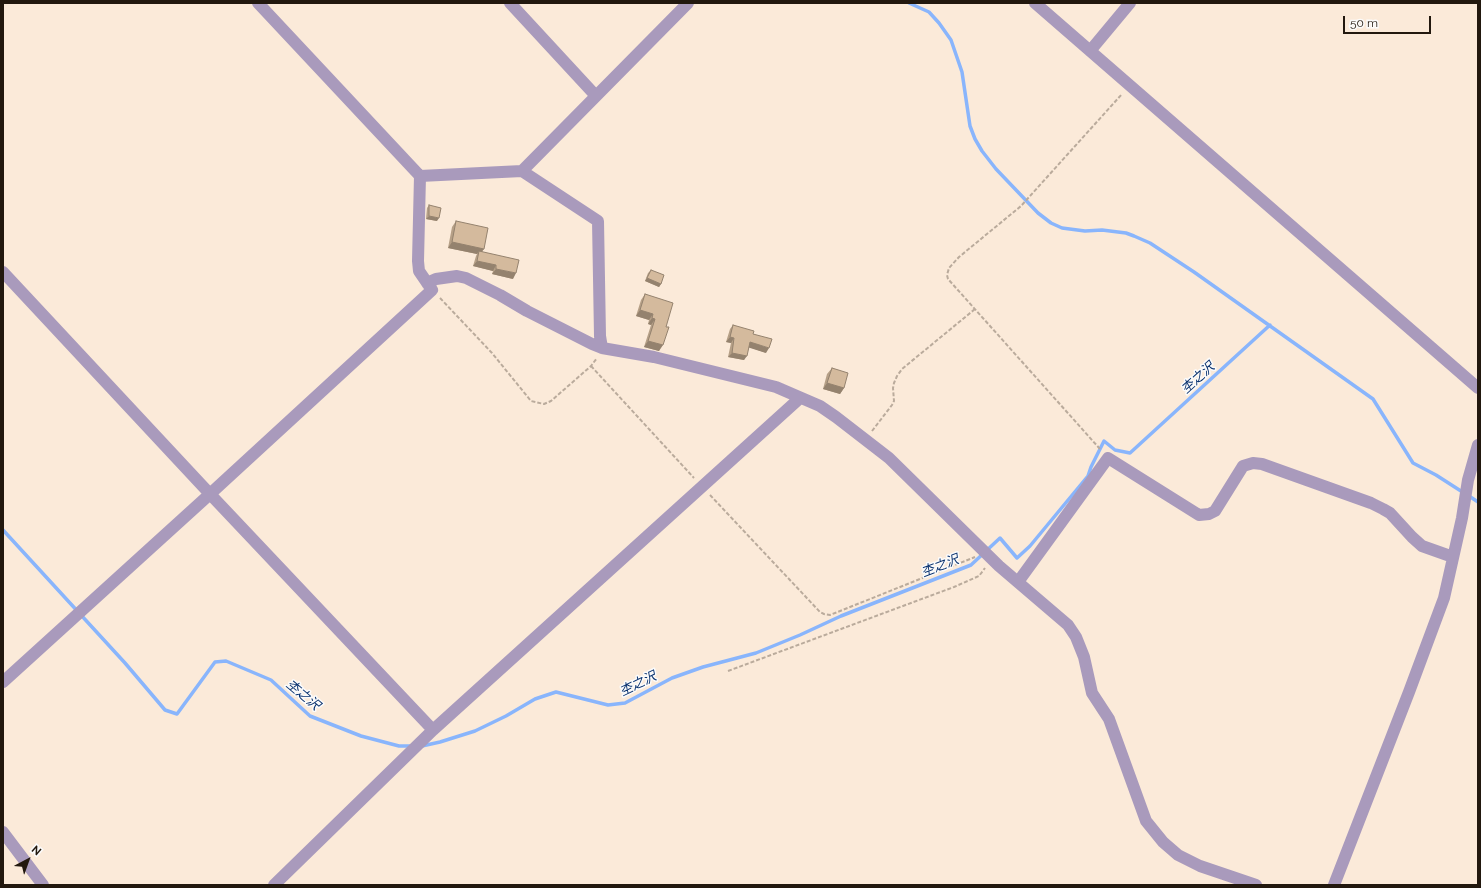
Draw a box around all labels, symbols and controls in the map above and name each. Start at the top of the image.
scale bar [1345,8,1433,34]
text: 50 m [1350,16,1378,30]
water label: 杢之沢 [1178,359,1218,397]
water label: 杢之沢 [919,552,961,580]
water label: 杢之沢 [617,668,659,700]
water label: 杢之沢 [283,676,323,714]
north arrow [8,840,48,880]
text: N [29,843,44,858]

